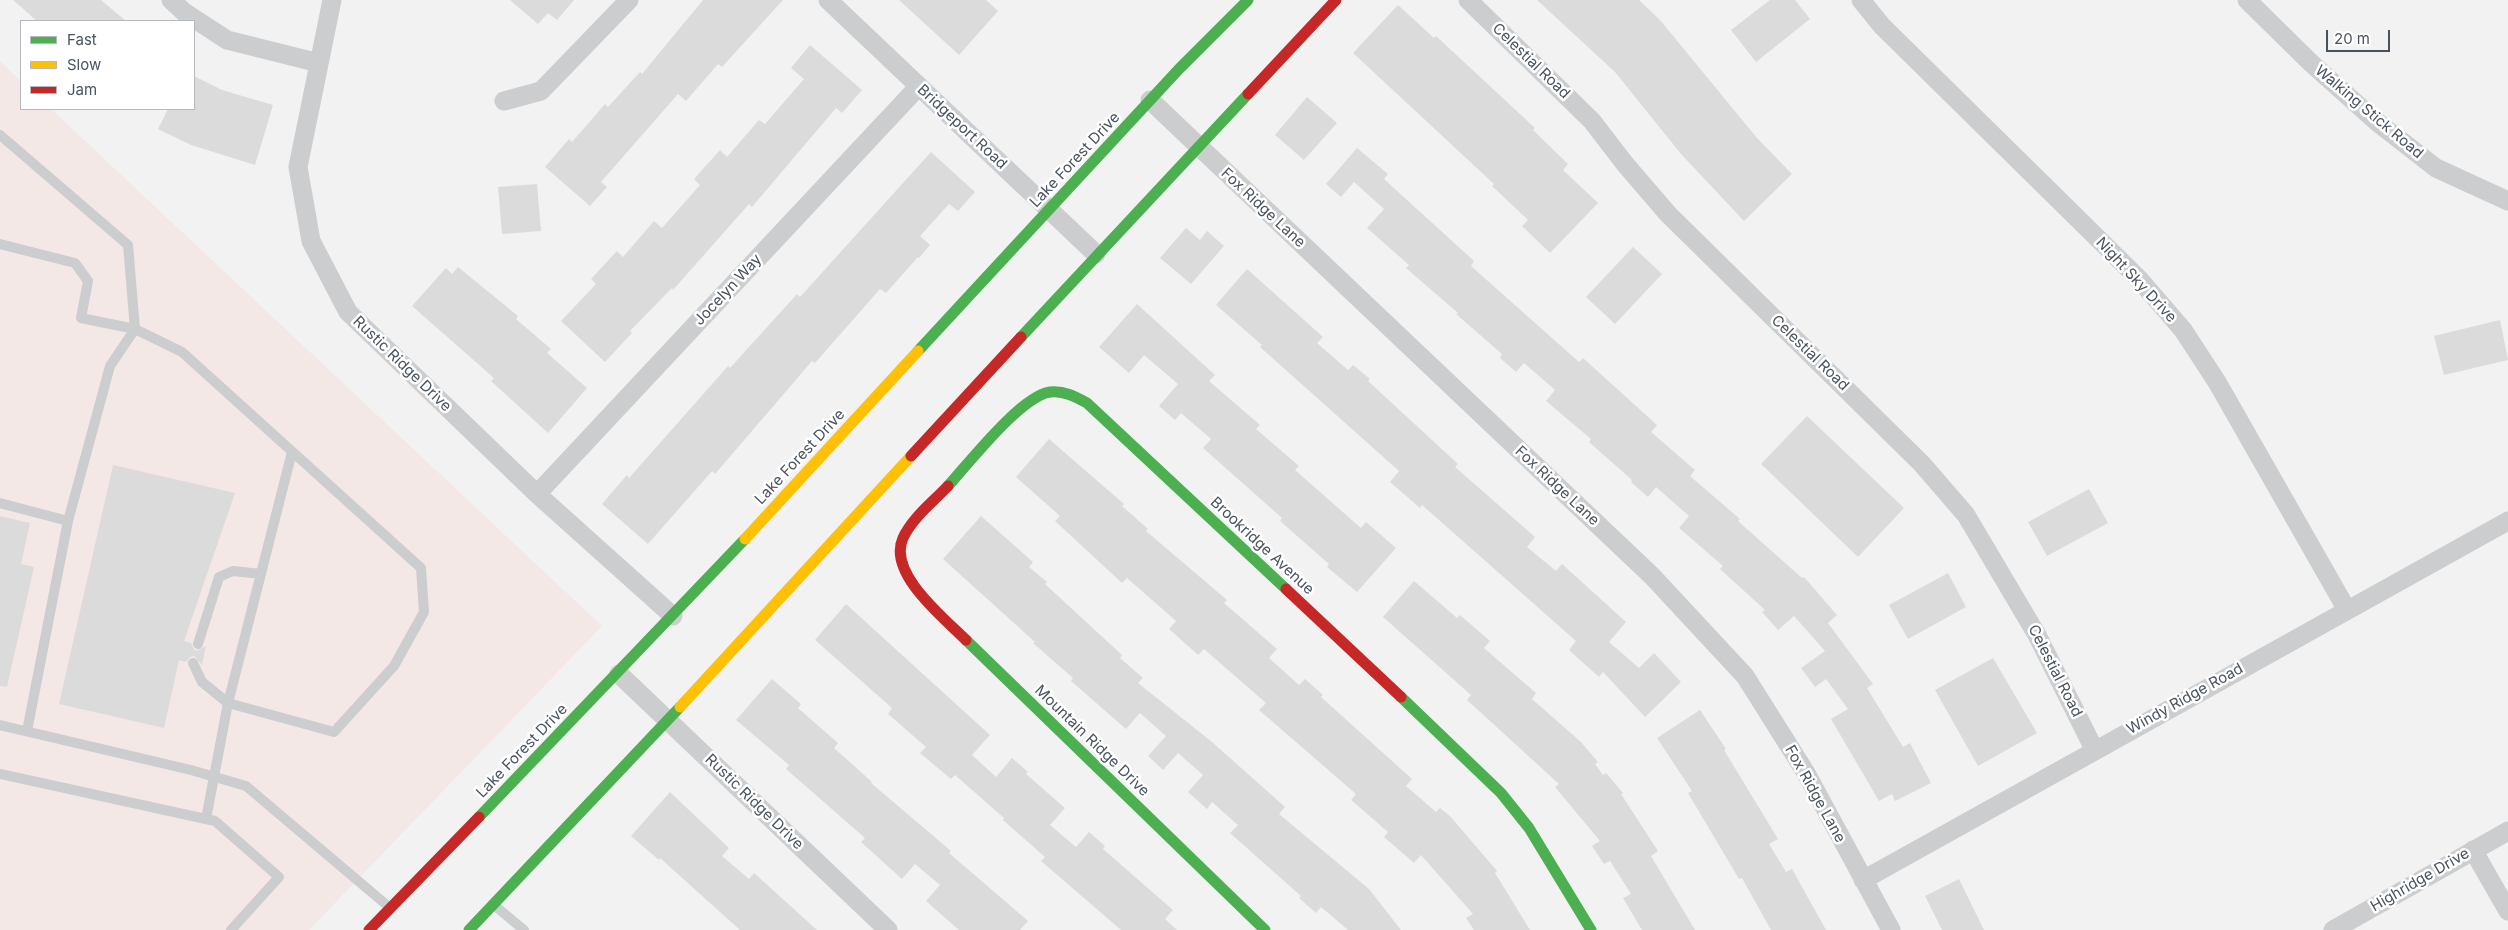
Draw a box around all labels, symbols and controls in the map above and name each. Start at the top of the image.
street label: Celestial Road [1488,19,1574,103]
legend [20,20,195,110]
scale bar [2328,20,2392,52]
text: 20 m [2334,29,2370,48]
text: Fast [67,30,97,49]
text: Slow [67,55,101,74]
street label: Walking Stick Road [2311,62,2427,162]
text: Jam [67,80,97,99]
street label: Bridgeport Road [914,81,1010,173]
street label: Lake Forest Drive [1026,109,1124,211]
street label: Fox Ridge Lane [1217,164,1309,252]
street label: Night Sky Drive [2092,234,2180,326]
street label: Jocelyn Way [690,251,766,329]
street label: Celestial Road [1767,311,1853,395]
street label: Rustic Ridge Drive [349,313,455,415]
street label: Lake Forest Drive [751,406,849,508]
street label: Fox Ridge Lane [1511,442,1603,530]
street label: Brookridge Avenue [1207,493,1317,599]
street label: Celestial Road [2024,622,2086,720]
street label: Windy Ridge Road [2124,660,2246,738]
street label: Mountain Ridge Drive [1031,682,1153,800]
street label: Lake Forest Drive [473,700,571,802]
street label: Fox Ridge Lane [1781,742,1849,846]
street label: Rustic Ridge Drive [701,751,807,853]
street label: Highridge Drive [2367,844,2473,916]

